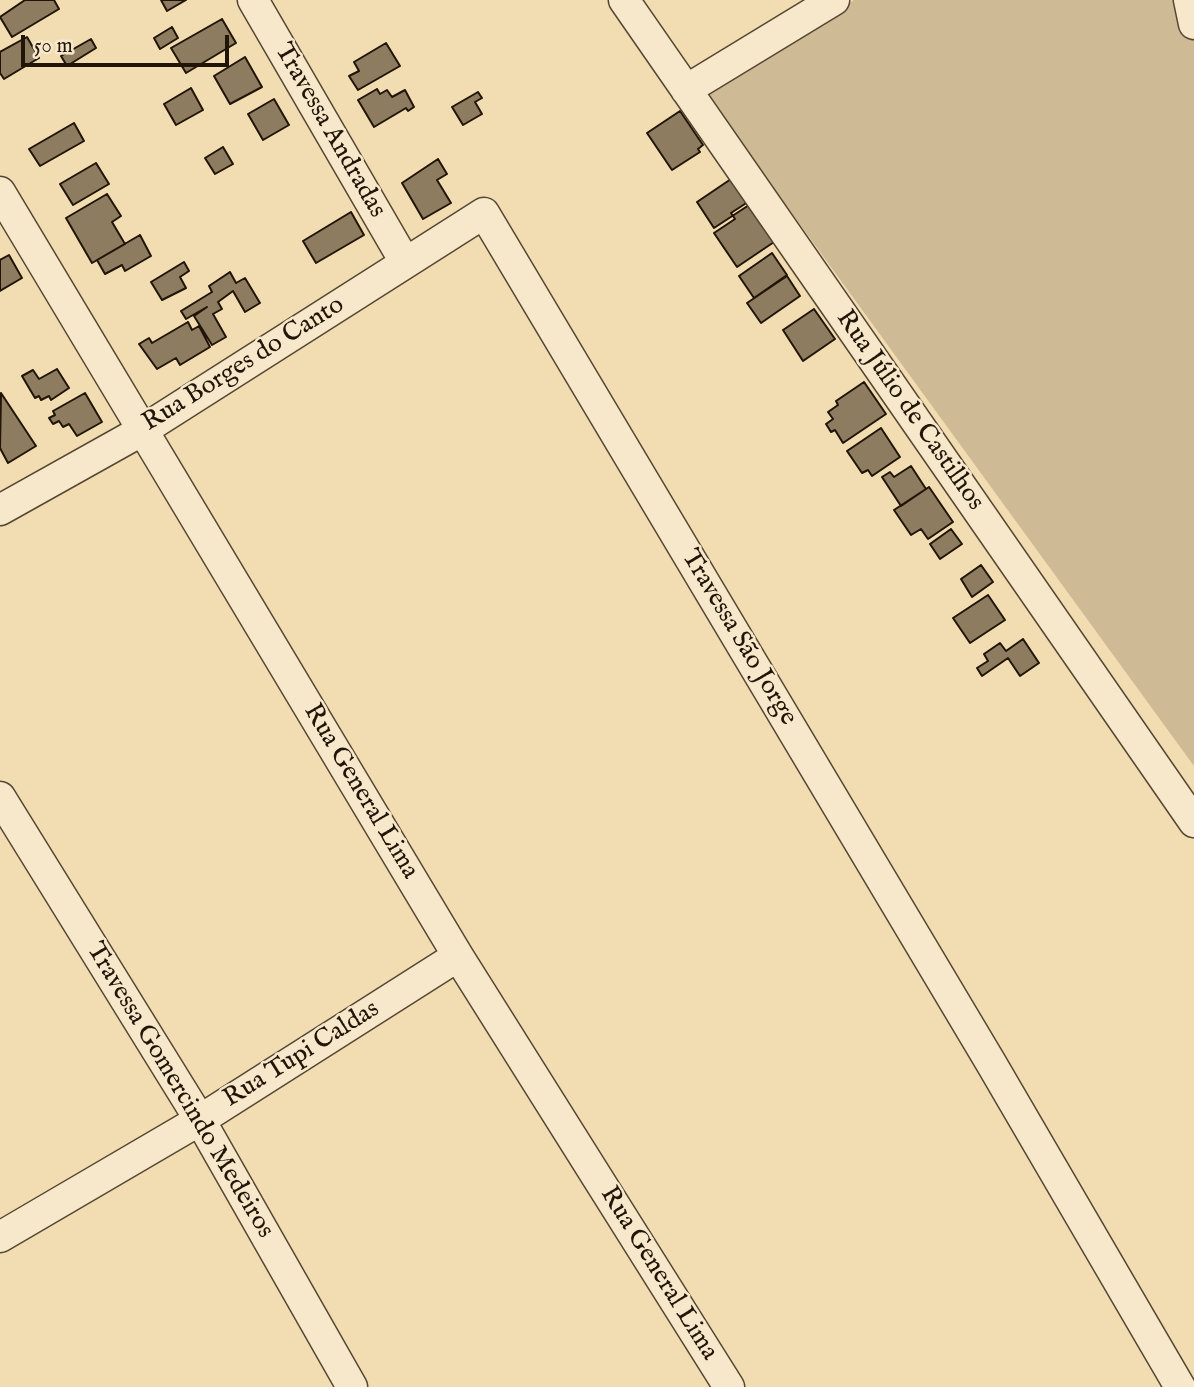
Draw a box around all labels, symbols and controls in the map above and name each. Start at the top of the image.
scale bar [24,21,233,65]
text: 50 m [34,33,73,60]
street label: Travessa Andradas [266,38,392,224]
street label: Rua Borges do Canto [138,290,350,440]
street label: Rua Júlio de Castilhos [828,305,990,517]
street label: Travessa São Jorge [673,544,803,732]
street label: Rua General Lima [295,699,425,885]
street label: Travessa Gomercindo Medeiros [78,938,280,1244]
street label: Rua Tupi Caldas [218,995,386,1115]
street label: Rua General Lima [592,1181,724,1367]

